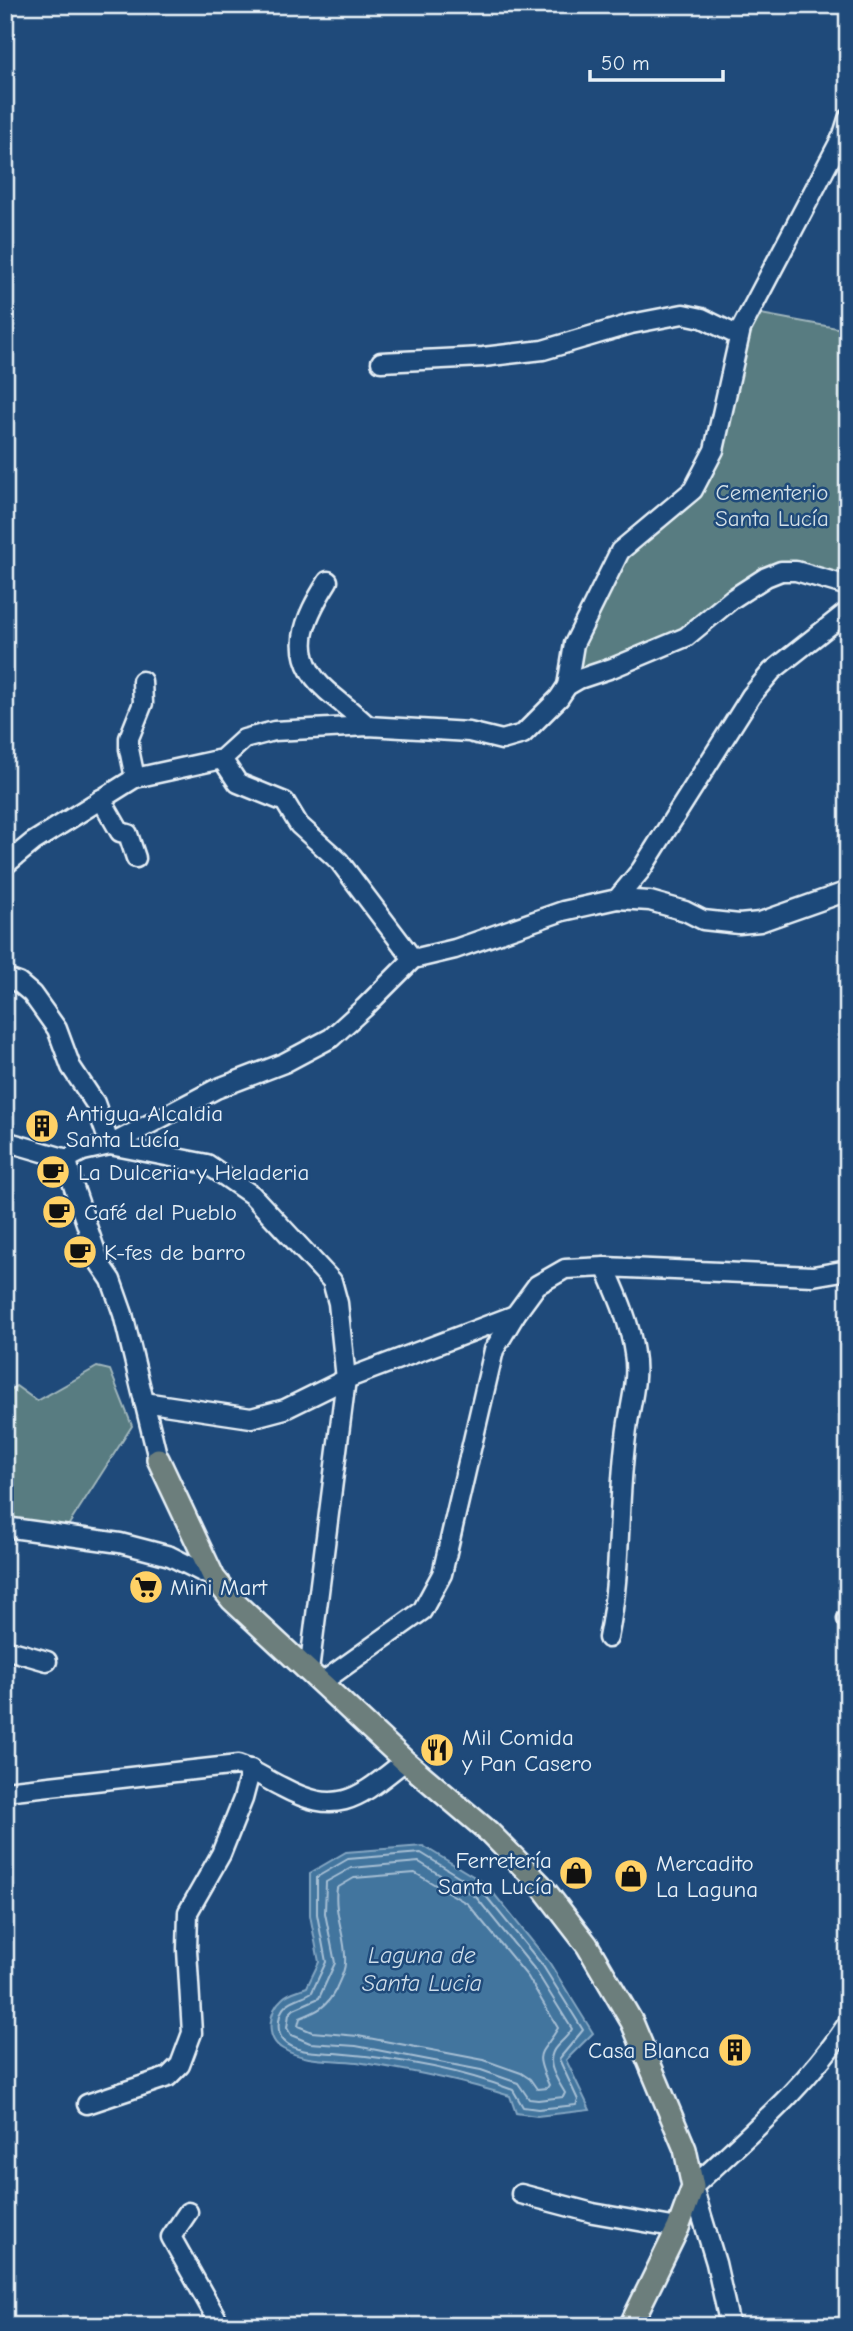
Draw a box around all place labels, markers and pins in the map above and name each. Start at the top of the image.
place label: Antigua Alcaldia Santa Lucía [66,1100,223,1153]
building icon: Antigua Alcaldia Santa Lucía [23,1107,61,1145]
cafe icon: La Dulceria y Heladeria [34,1153,72,1191]
place label: La Dulceria y Heladeria [78,1159,309,1186]
cafe icon: Café del Pueblo [40,1193,78,1231]
place label: Café del Pueblo [84,1199,237,1226]
cafe icon: K-fes de barro [61,1233,99,1271]
place label: K-fes de barro [104,1239,246,1266]
supermarket icon: Mini Mart [127,1568,165,1606]
place label: Mini Mart [170,1574,268,1601]
place label: Mil Comida y Pan Casero [461,1724,592,1777]
restaurant icon: Mil Comida y Pan Casero [418,1731,456,1769]
place label: Ferretería Santa Lucía [438,1847,552,1900]
place label: Mercadito La Laguna [656,1850,758,1903]
shop icon: Ferretería Santa Lucía [557,1854,595,1892]
shop icon: Mercadito La Laguna [612,1857,650,1895]
building icon: Casa Blanca [716,2031,754,2069]
place label: Casa Blanca [588,2037,710,2064]

